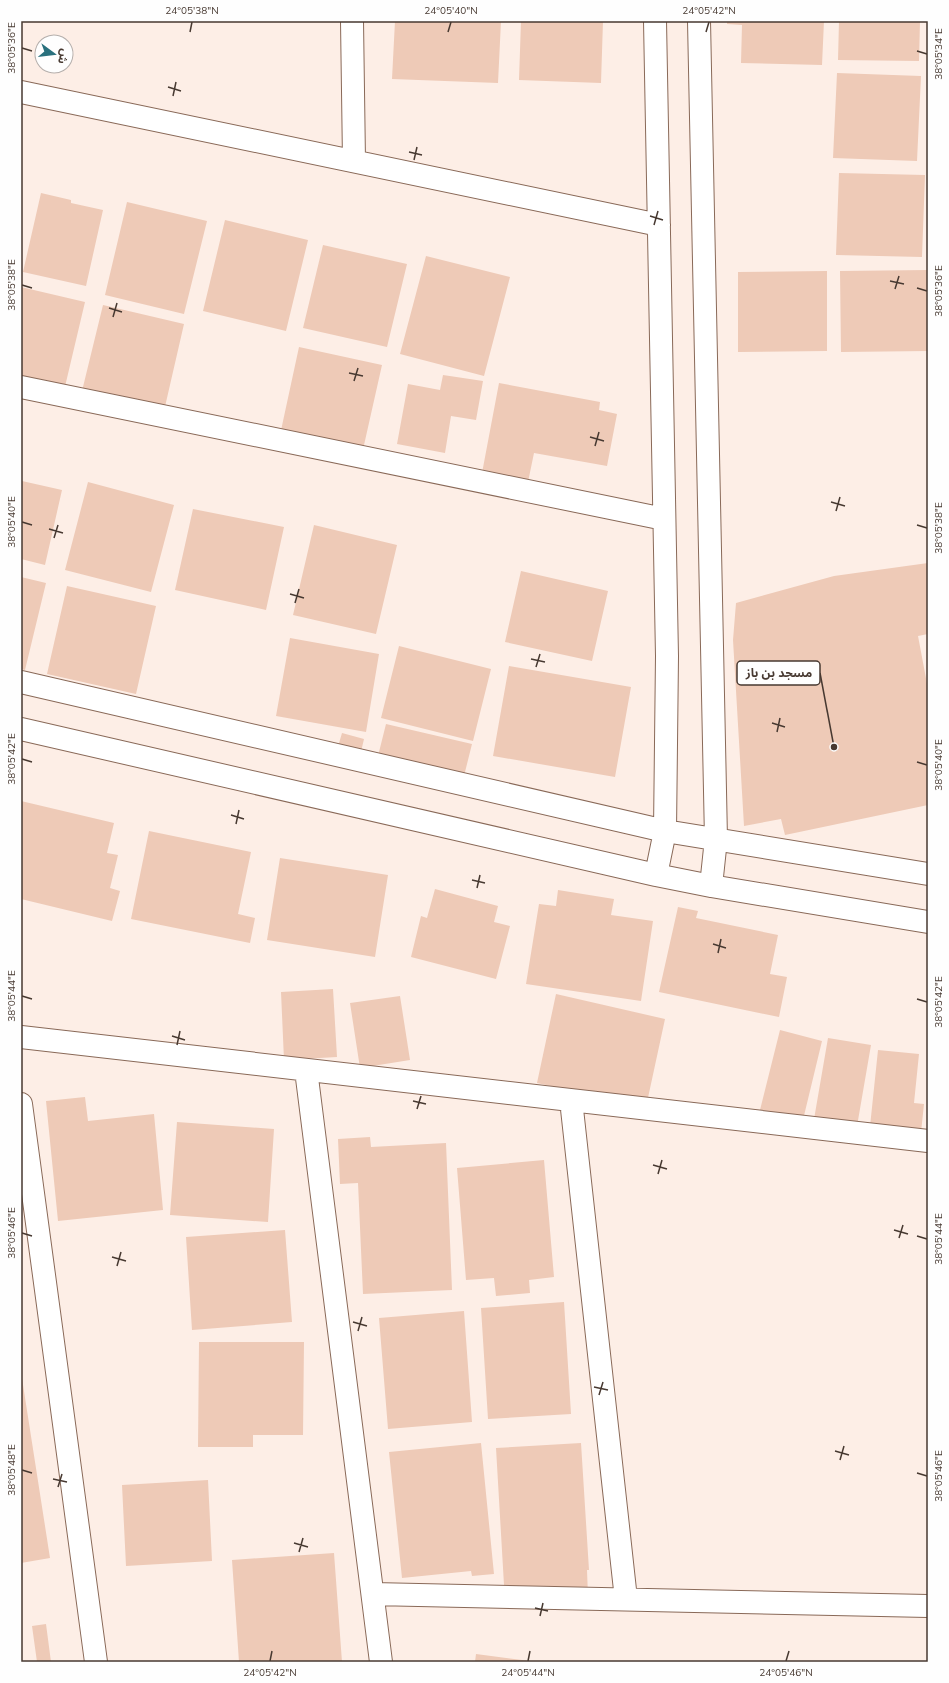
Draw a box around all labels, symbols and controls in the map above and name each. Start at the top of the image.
text: 24°05'38"N [165,4,219,17]
text: 24°05'40"N [424,4,478,17]
text: 24°05'42"N [682,4,736,17]
text: 38°05'36"E [5,22,18,74]
text: 38°05'34"E [932,28,945,80]
north arrow [34,34,74,74]
text: ش [55,47,72,66]
text: 38°05'38"E [5,259,18,311]
text: 38°05'36"E [932,265,945,317]
text: 38°05'40"E [5,496,18,548]
text: 38°05'38"E [932,502,945,554]
callout: مسجد بن باز [737,661,820,685]
text: مسجد بن باز [745,665,812,680]
text: 38°05'42"E [5,733,18,785]
text: 38°05'40"E [932,739,945,791]
text: 38°05'44"E [5,970,18,1022]
text: 38°05'42"E [932,976,945,1028]
text: 38°05'46"E [5,1207,18,1259]
text: 38°05'44"E [932,1213,945,1265]
text: 38°05'48"E [5,1444,18,1496]
text: 38°05'46"E [932,1450,945,1502]
text: 24°05'42"N [243,1666,297,1679]
text: 24°05'44"N [501,1666,555,1679]
text: 24°05'46"N [759,1666,813,1679]

